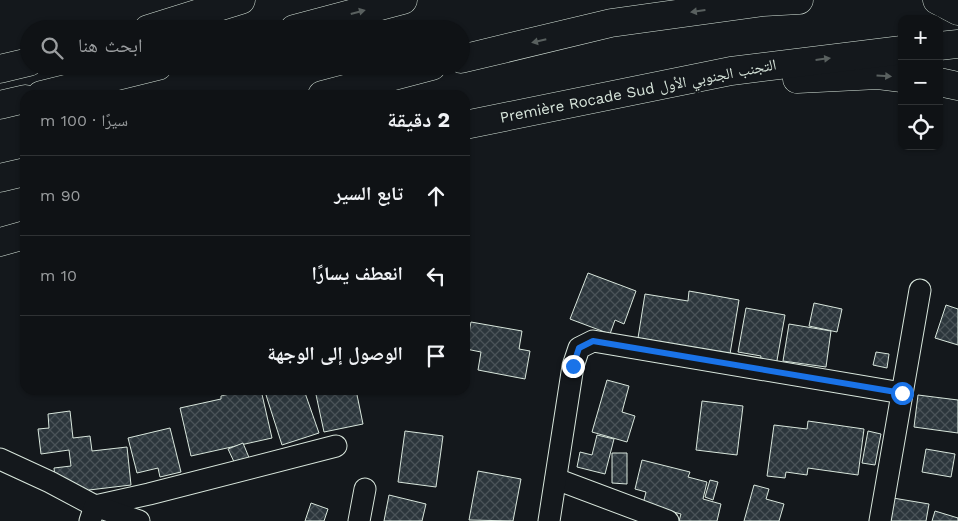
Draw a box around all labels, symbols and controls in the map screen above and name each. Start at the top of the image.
one-way arrow [351,8,366,16]
one-way arrow [690,8,706,16]
map controls [898,15,943,150]
button: + [898,15,943,60]
search box [20,20,470,75]
icon: search [38,34,66,62]
text: ابحث هنا [78,34,142,57]
one-way arrow [531,37,546,45]
street label: Première Rocade Sud التجنب الجنوبي الأول [498,55,778,129]
one-way arrow [815,55,831,63]
button: − [898,60,943,105]
one-way arrow [876,73,892,81]
button: locate [898,105,943,150]
text: 2 دقيقة [387,107,450,132]
text: سيرًا · 100 m [40,111,128,130]
text: تابع السير [334,182,403,205]
icon: ahead [422,182,450,210]
text: 90 m [40,186,81,205]
text: انعطف يسارًا [311,262,403,285]
icon: left [422,262,450,290]
text: 10 m [40,266,77,285]
text: الوصول إلى الوجهة [267,342,403,365]
icon: arrive [422,342,450,370]
route end [562,355,585,378]
route start [891,382,914,405]

